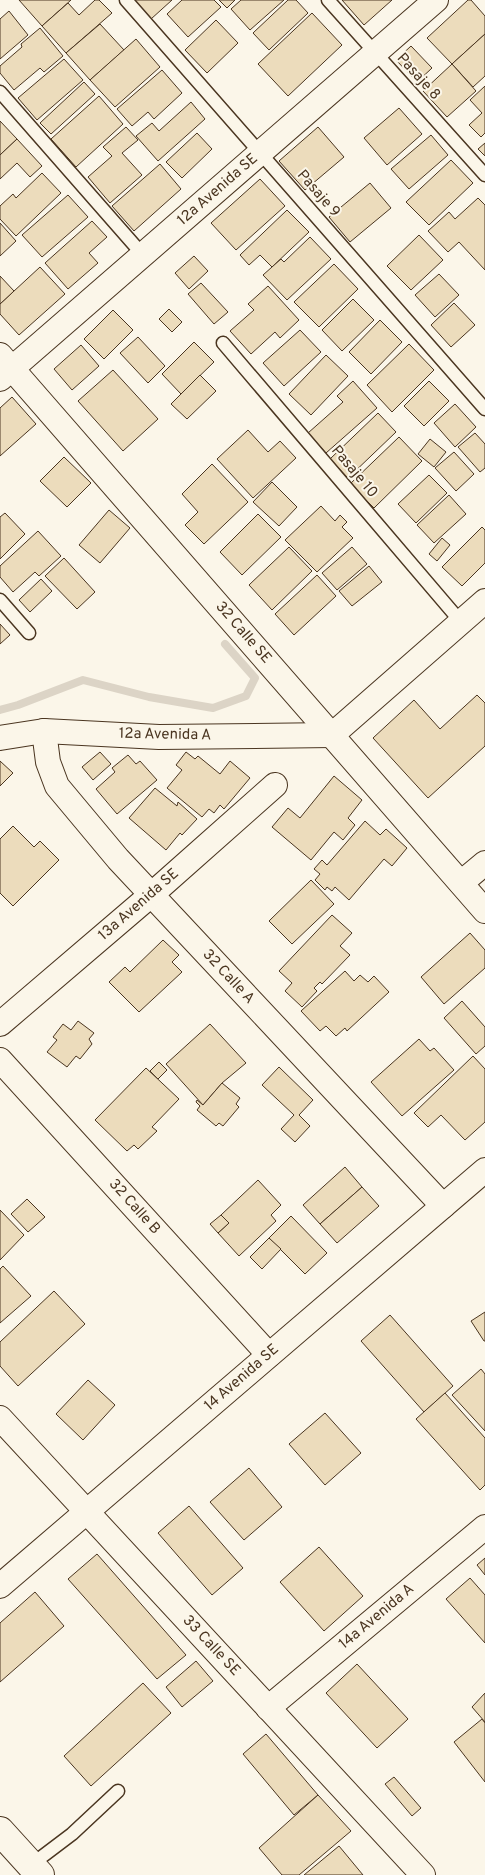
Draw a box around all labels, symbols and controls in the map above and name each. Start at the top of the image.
street label: Pasaje 8 [392,50,444,104]
street label: 12a Avenida SE [174,150,262,230]
street label: Pasaje 9 [292,166,344,222]
street label: Pasaje 10 [327,442,381,502]
street label: 32 Calle SE [211,598,275,668]
street label: 12a Avenida A [119,725,211,745]
street label: 13a Avenida SE [95,865,183,945]
street label: 32 Calle A [198,946,258,1008]
street label: 32 Calle B [104,1175,164,1239]
street label: 14 Avenida SE [201,1340,283,1416]
street label: 14a Avenida A [336,1580,418,1654]
street label: 33 Calle SE [178,1612,244,1681]

